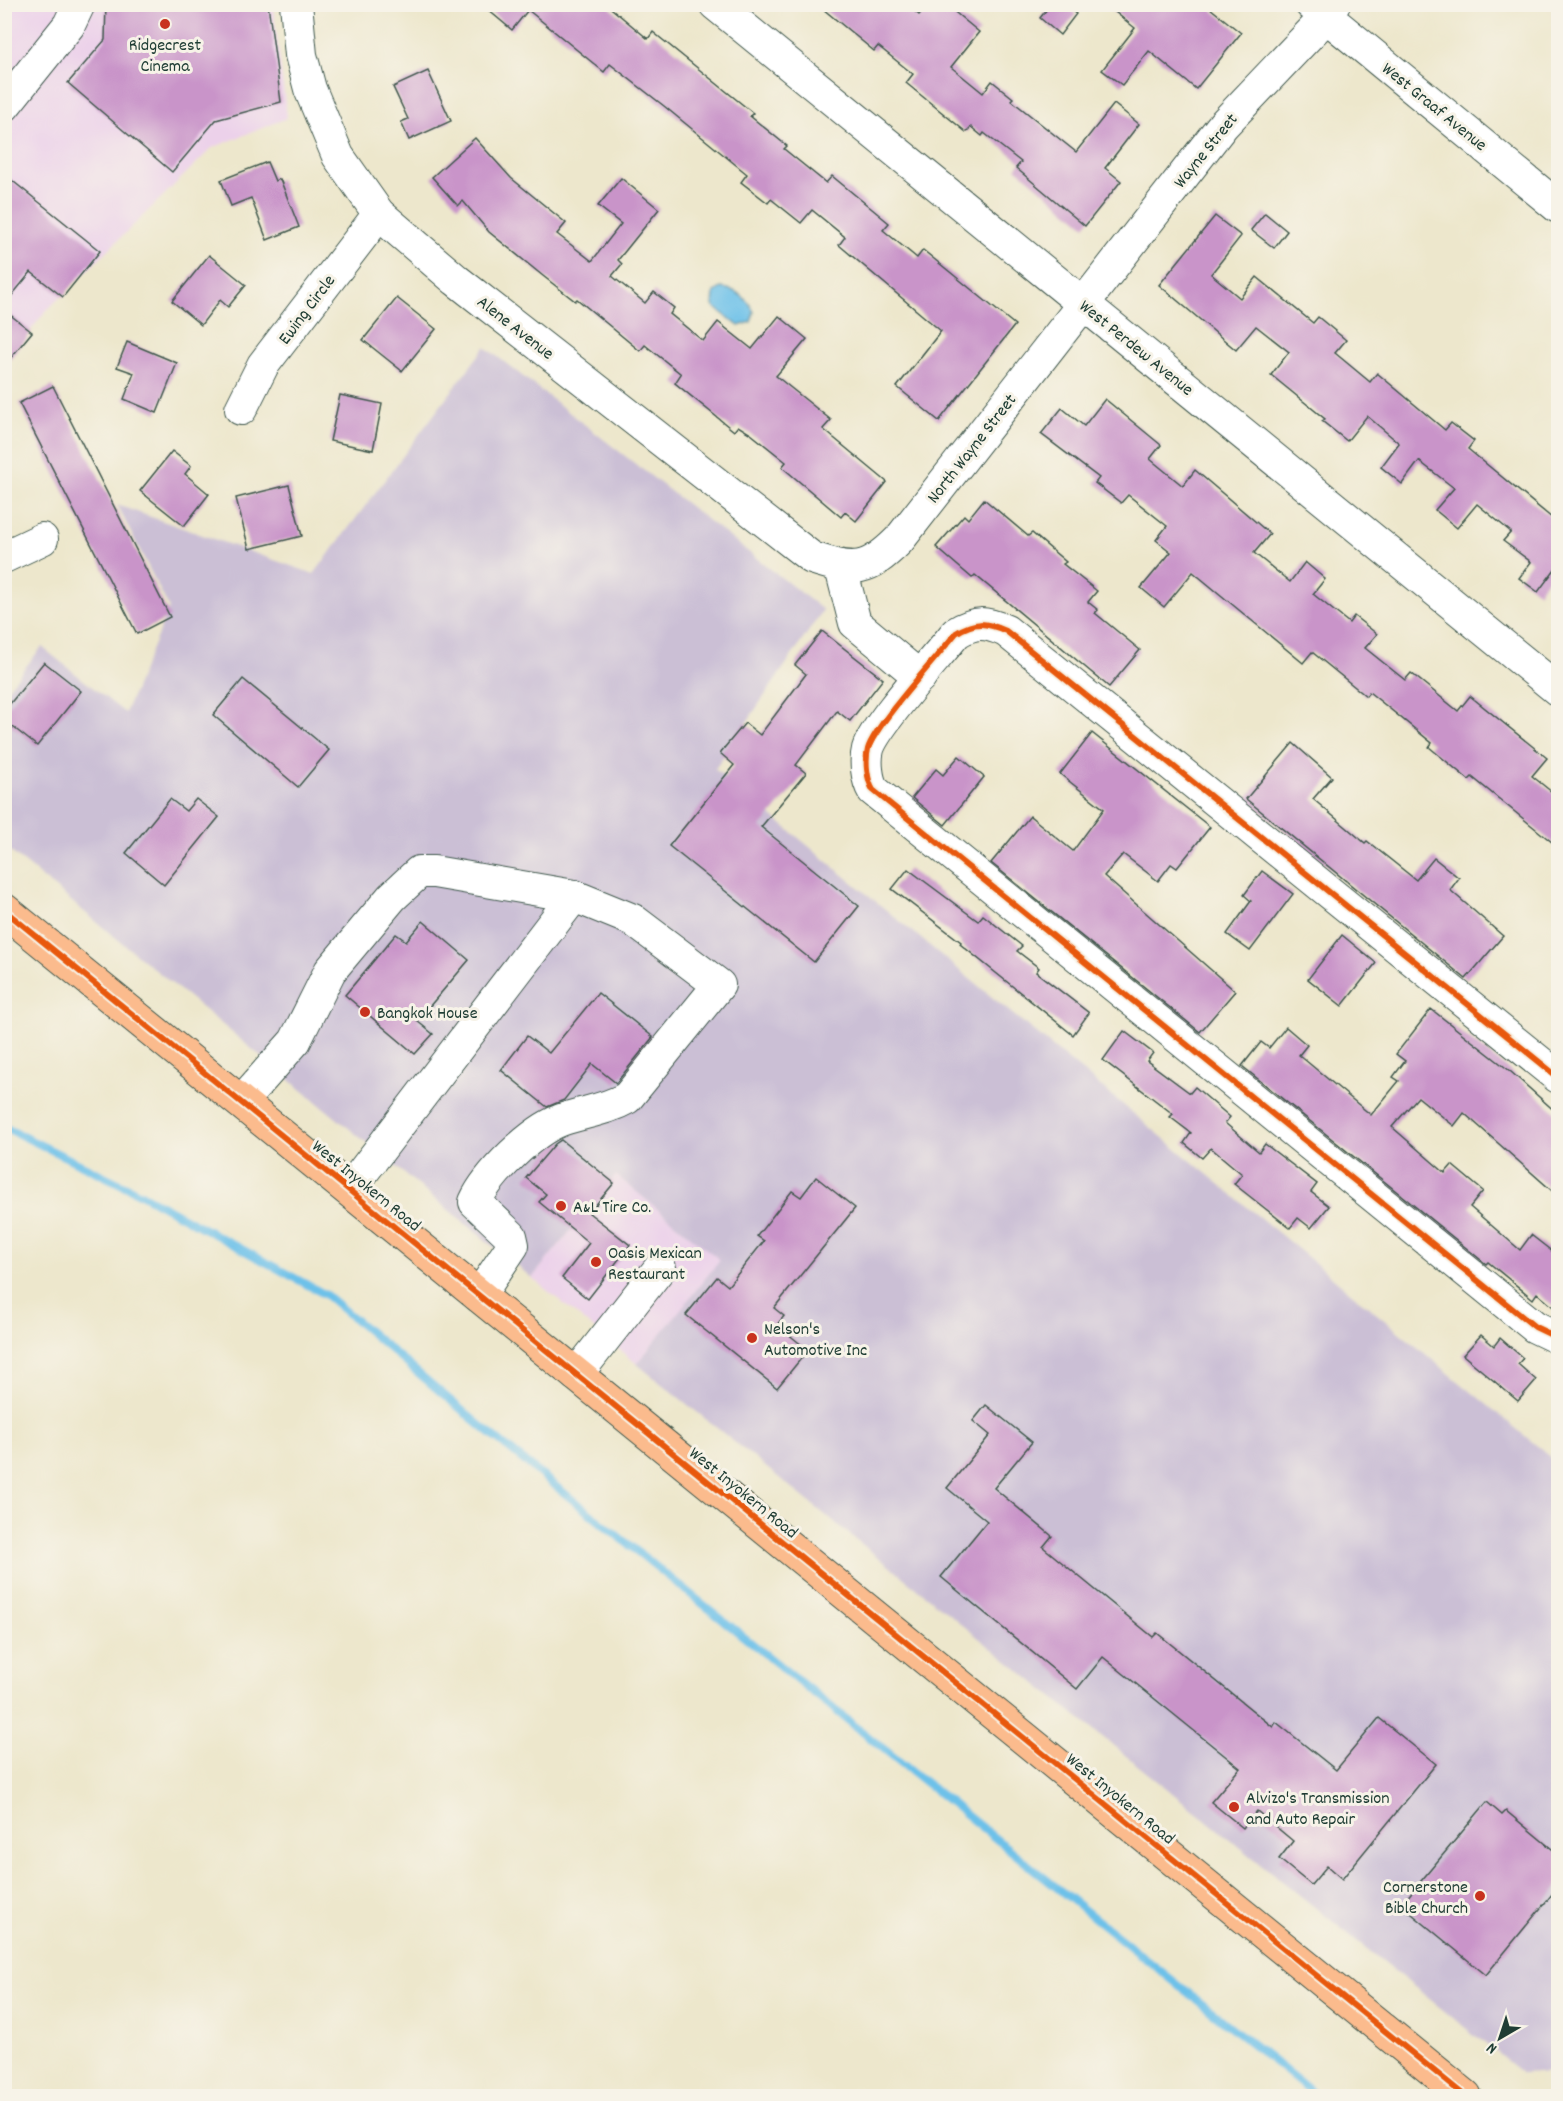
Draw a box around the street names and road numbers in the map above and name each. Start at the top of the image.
street label: West Graaf Avenue [1375,58,1491,158]
street label: Wayne Street [1169,108,1245,194]
street label: Ewing Circle [273,270,343,351]
street label: Alene Avenue [471,291,558,367]
street label: West Perdew Avenue [1073,295,1198,403]
street label: North Wayne Street [922,389,1024,510]
street label: West Inyokern Road [306,1135,425,1239]
street label: West Inyokern Road [683,1442,802,1546]
street label: West Inyokern Road [1060,1748,1179,1852]

